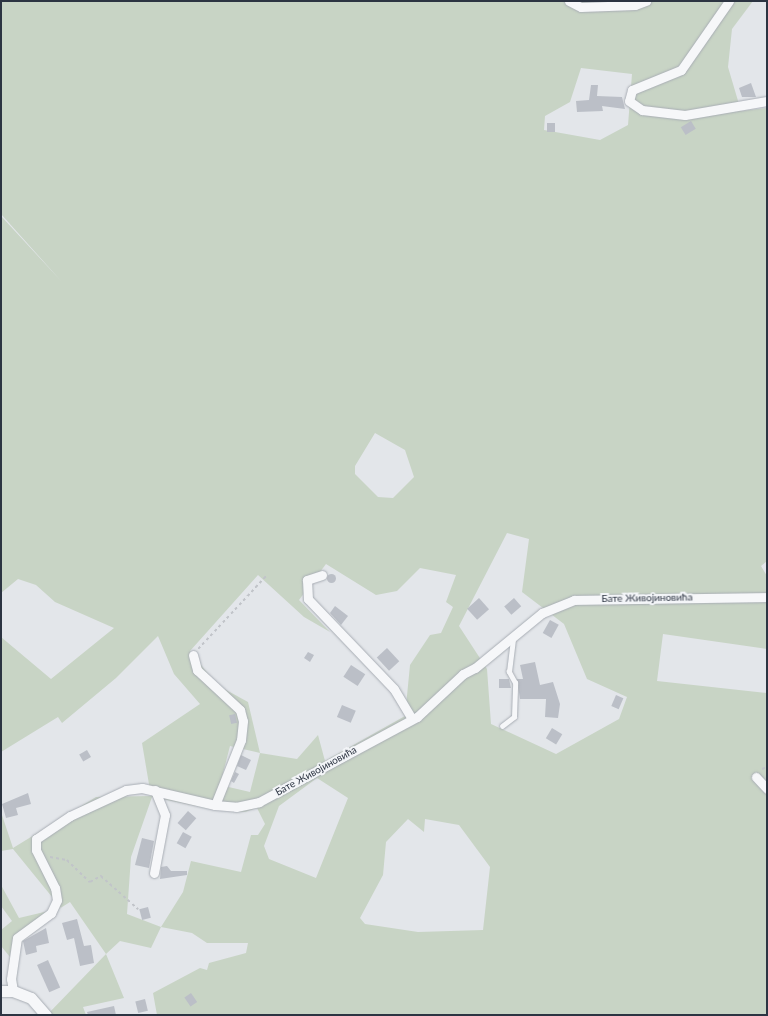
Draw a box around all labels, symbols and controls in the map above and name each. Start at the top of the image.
street label: Бате Живојиновића [601,591,693,605]
street label: Бате Живојиновића [273,744,359,798]

